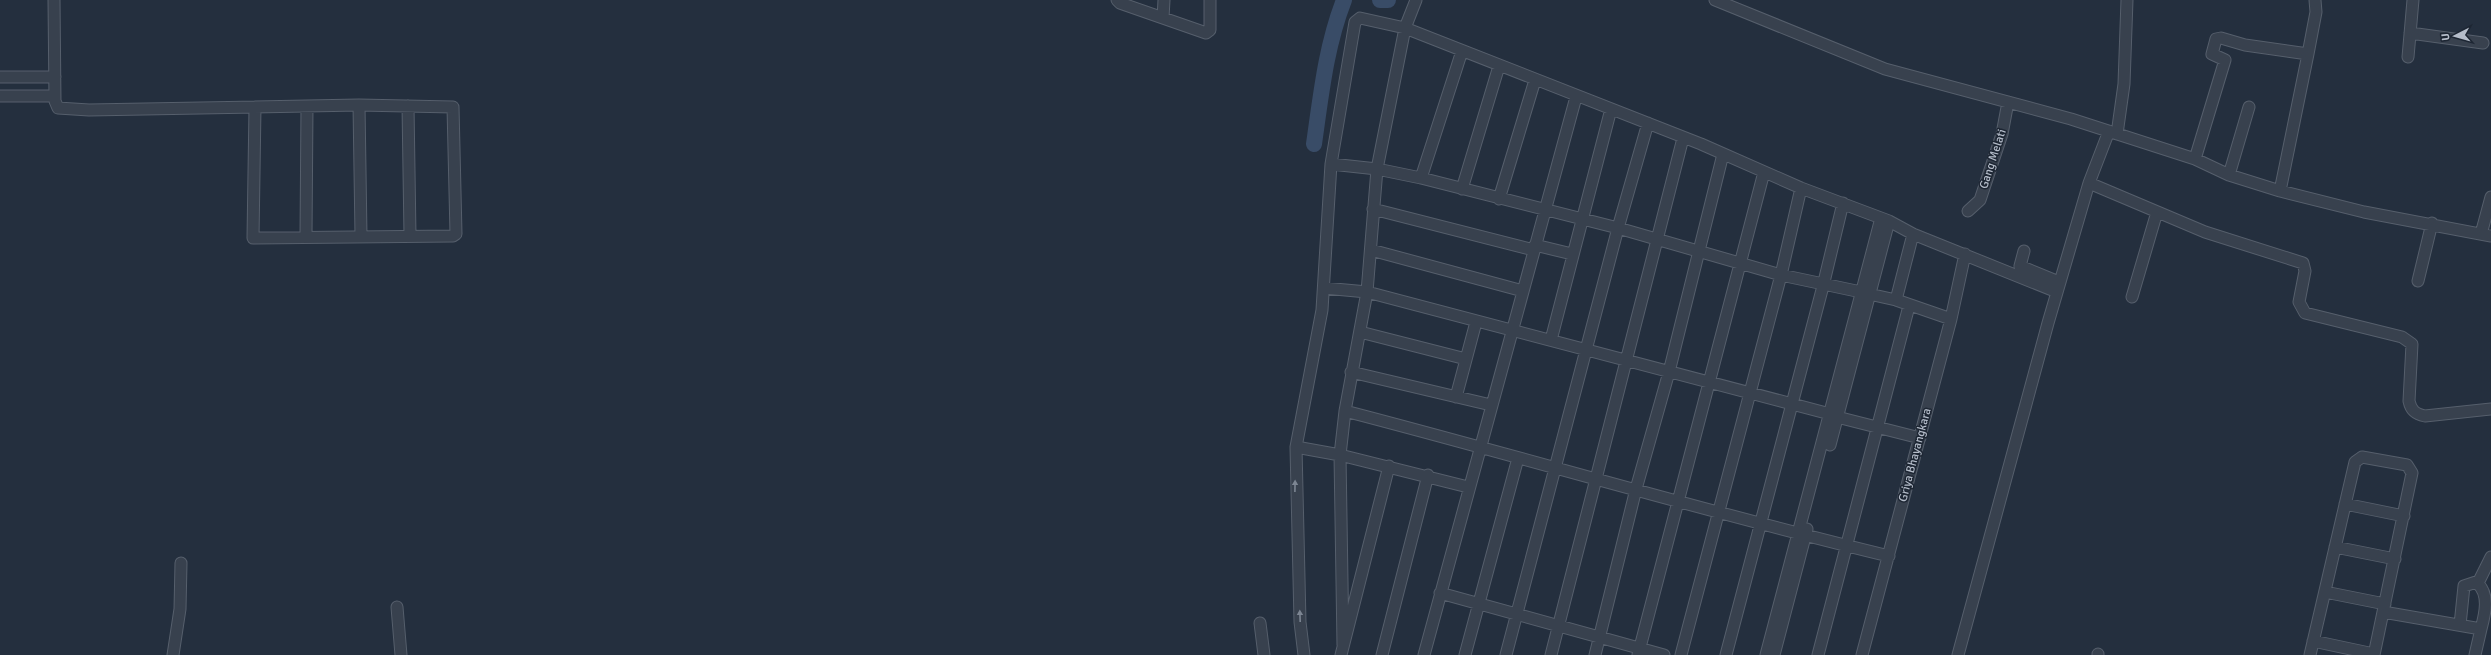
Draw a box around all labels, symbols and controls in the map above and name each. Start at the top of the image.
north arrow [2435,16,2475,56]
text: U [2439,33,2452,41]
street label: Gang Melati [1976,127,2010,191]
street label: Griya Bhayangkara [1895,407,1935,503]
one-way arrow [1292,479,1298,492]
one-way arrow [1296,610,1303,622]

